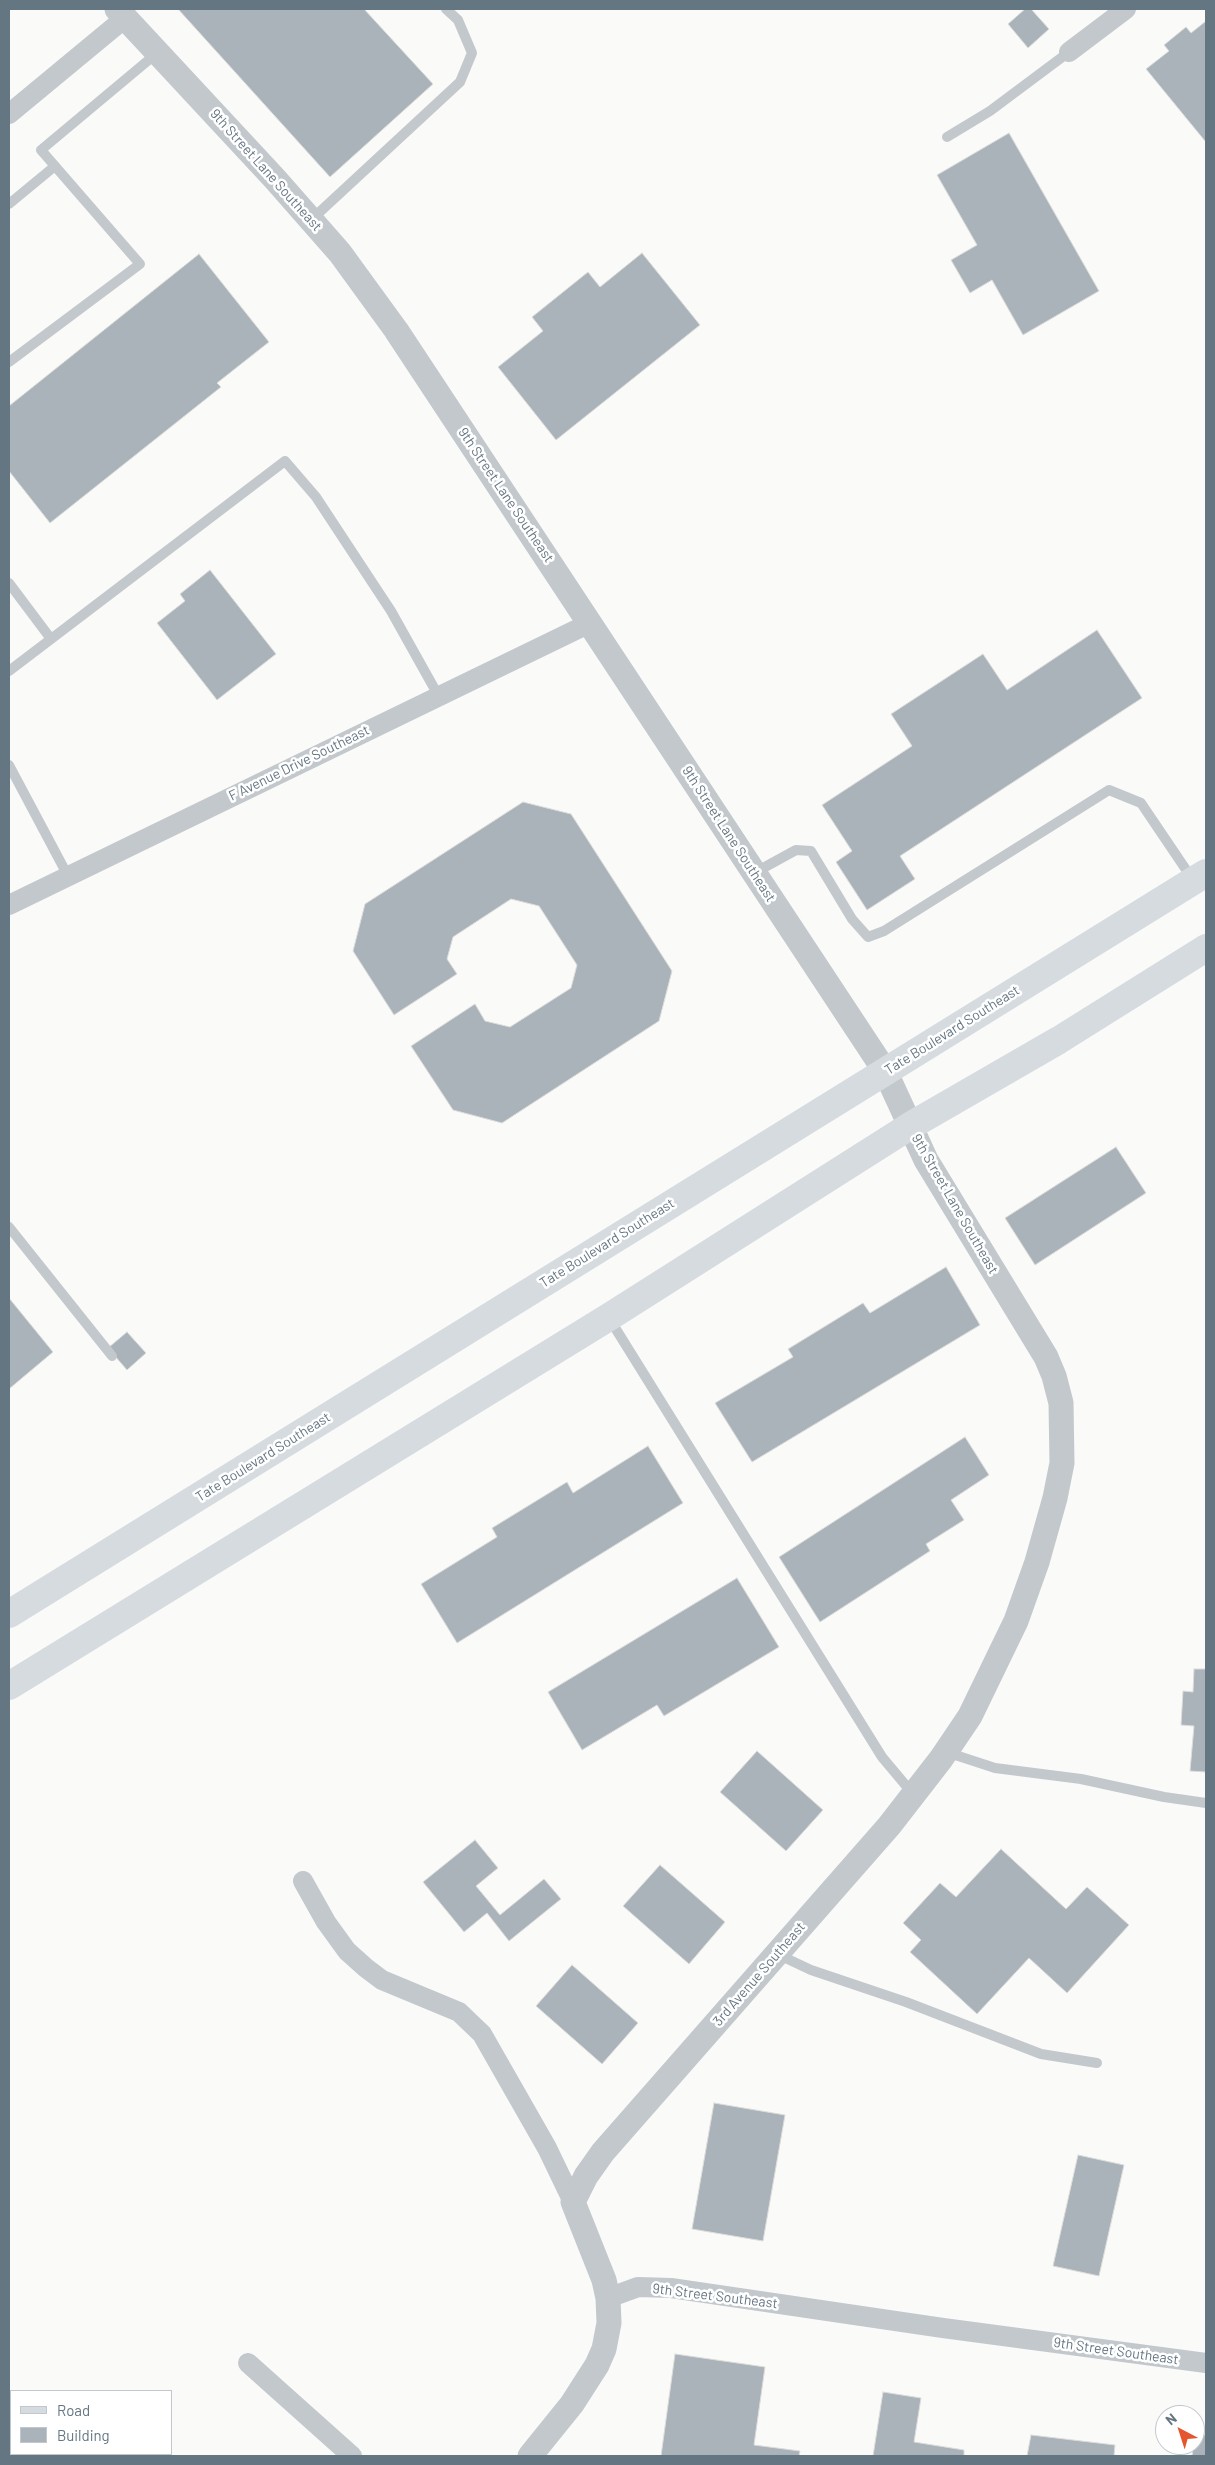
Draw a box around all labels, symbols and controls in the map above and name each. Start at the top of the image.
street label: 9th Street Lane Southeast [207,105,325,235]
street label: 9th Street Lane Southeast [455,424,557,566]
street label: F Avenue Drive Southeast [226,722,372,804]
street label: 9th Street Lane Southeast [679,763,779,905]
street label: Tate Boulevard Southeast [882,982,1022,1078]
street label: 9th Street Lane Southeast [908,1131,1002,1277]
street label: Tate Boulevard Southeast [537,1195,677,1291]
street label: Tate Boulevard Southeast [193,1409,333,1505]
street label: 3rd Avenue Southeast [709,1919,809,2029]
street label: 9th Street Southeast [651,2280,779,2312]
street label: 9th Street Southeast [1052,2334,1180,2368]
legend [10,2390,172,2455]
text: Road [57,2401,90,2419]
north arrow [1155,2405,1205,2455]
text: N [1162,2409,1180,2428]
text: Building [57,2426,110,2444]

